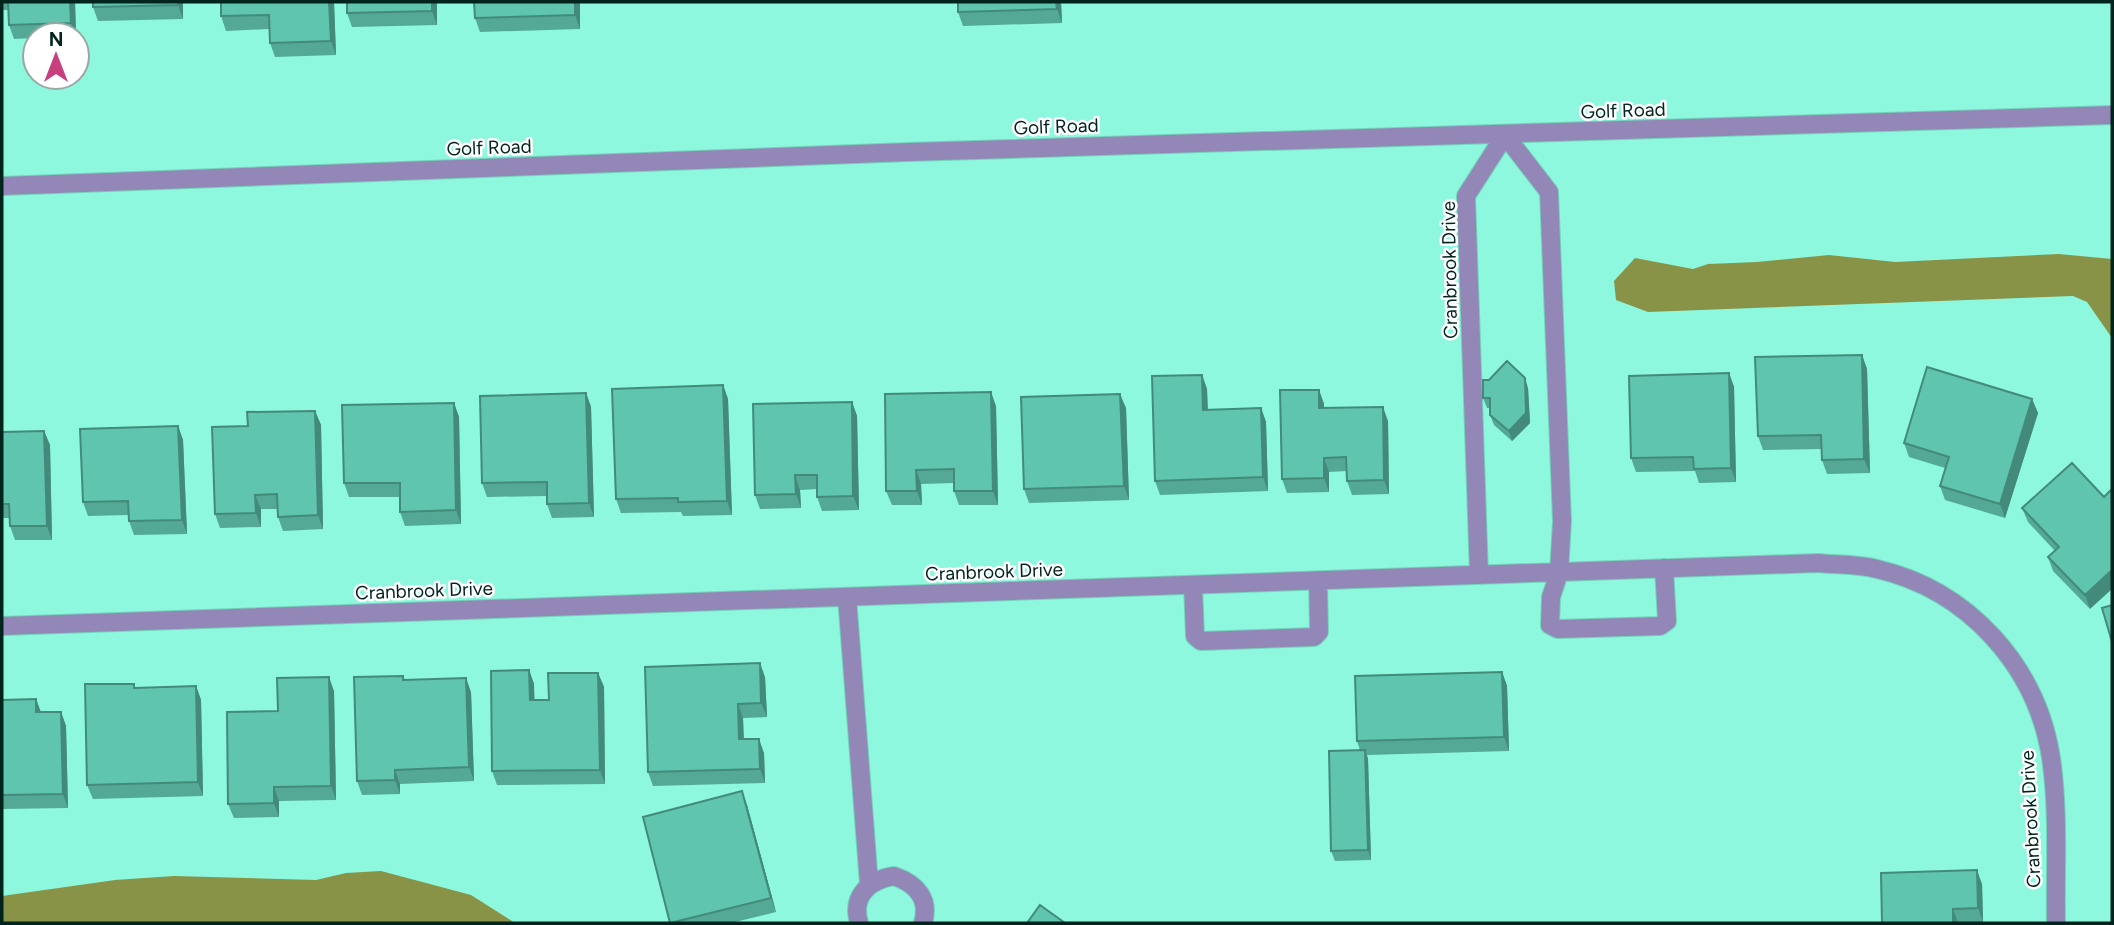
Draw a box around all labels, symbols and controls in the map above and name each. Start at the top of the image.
north arrow [21,21,91,91]
text: N [49,28,63,51]
street label: Golf Road [1580,98,1666,123]
street label: Golf Road [1013,114,1099,139]
street label: Golf Road [446,135,532,160]
street label: Cranbrook Drive [1437,201,1462,339]
street label: Cranbrook Drive [925,558,1063,585]
street label: Cranbrook Drive [355,577,493,604]
street label: Cranbrook Drive [2015,750,2046,888]

